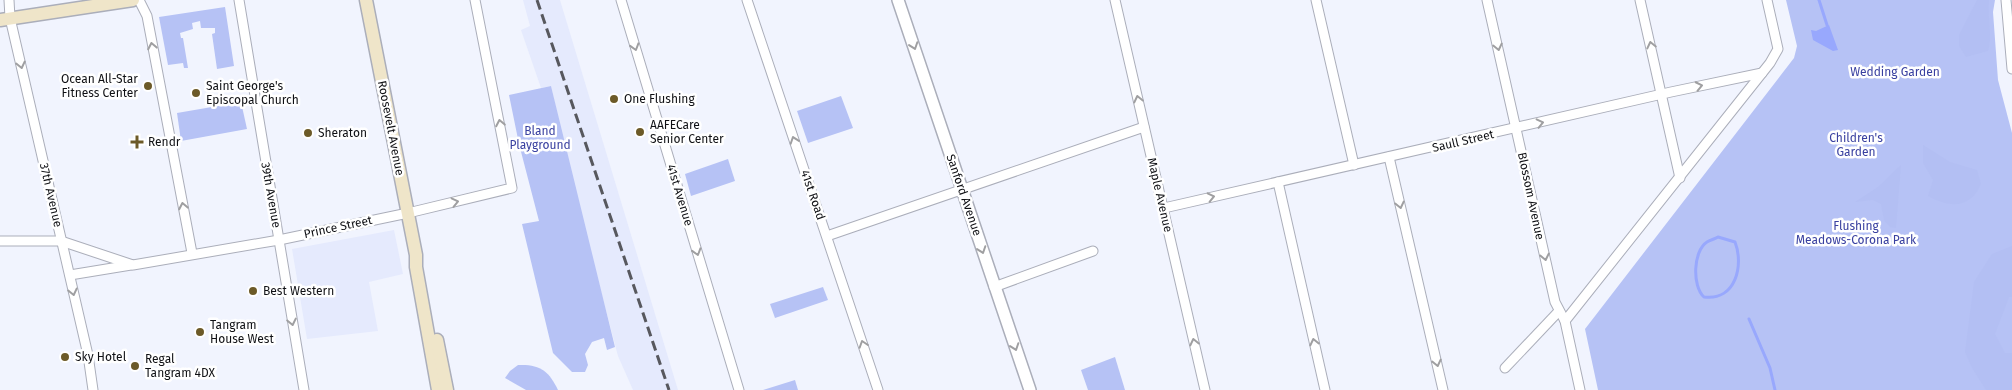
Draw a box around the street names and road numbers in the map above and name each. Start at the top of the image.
street label: Roosevelt Avenue [375,79,407,177]
street label: Saull Street [1431,127,1496,155]
street label: Blossom Avenue [1515,151,1547,241]
street label: Sanford Avenue [943,152,985,238]
street label: Maple Avenue [1145,156,1175,234]
street label: 37th Avenue [37,161,65,229]
street label: 39th Avenue [258,161,284,229]
street label: 41st Avenue [664,162,696,228]
street label: 41st Road [798,168,828,222]
street label: Prince Street [303,213,374,241]

